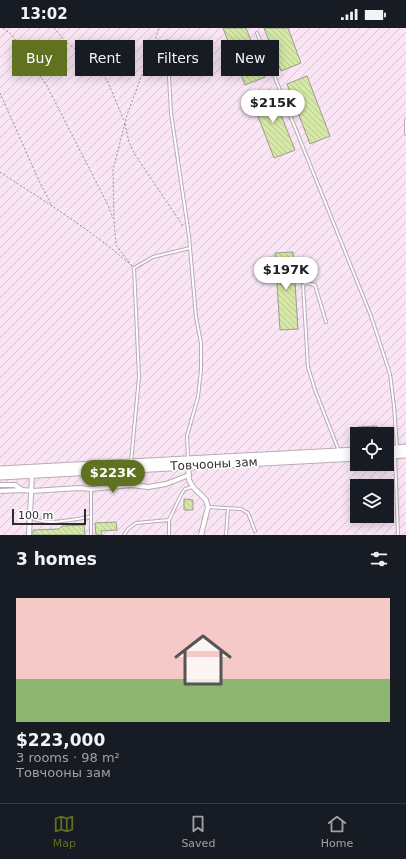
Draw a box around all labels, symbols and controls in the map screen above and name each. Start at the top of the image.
text: 13:02 [20,5,68,23]
chip: Buy [12,40,67,76]
chip: Rent [75,40,135,76]
chip: Filters [143,40,213,76]
chip: New [221,40,279,76]
pin: $215K [245,90,301,124]
text: $215K [250,95,296,110]
pin: $197K [258,257,314,291]
text: $197K [263,262,309,277]
map controls [350,427,394,523]
button: locate [350,427,394,471]
street label: Товчооны зам [169,455,258,473]
pin: $223K [85,460,141,494]
text: $223K [90,465,136,480]
button: layers [350,479,394,523]
scale bar [12,507,86,526]
text: 100 m [18,509,53,522]
icon: filters [368,548,390,570]
text: 3 homes [16,549,97,569]
icon: home [167,624,239,696]
text: $223,000 [16,730,105,750]
text: 3 rooms · 98 m² [16,750,120,765]
text: Товчооны зам [16,765,111,780]
tab: Map [53,813,76,850]
tab: Saved [181,813,215,850]
tab: Home [321,813,353,850]

